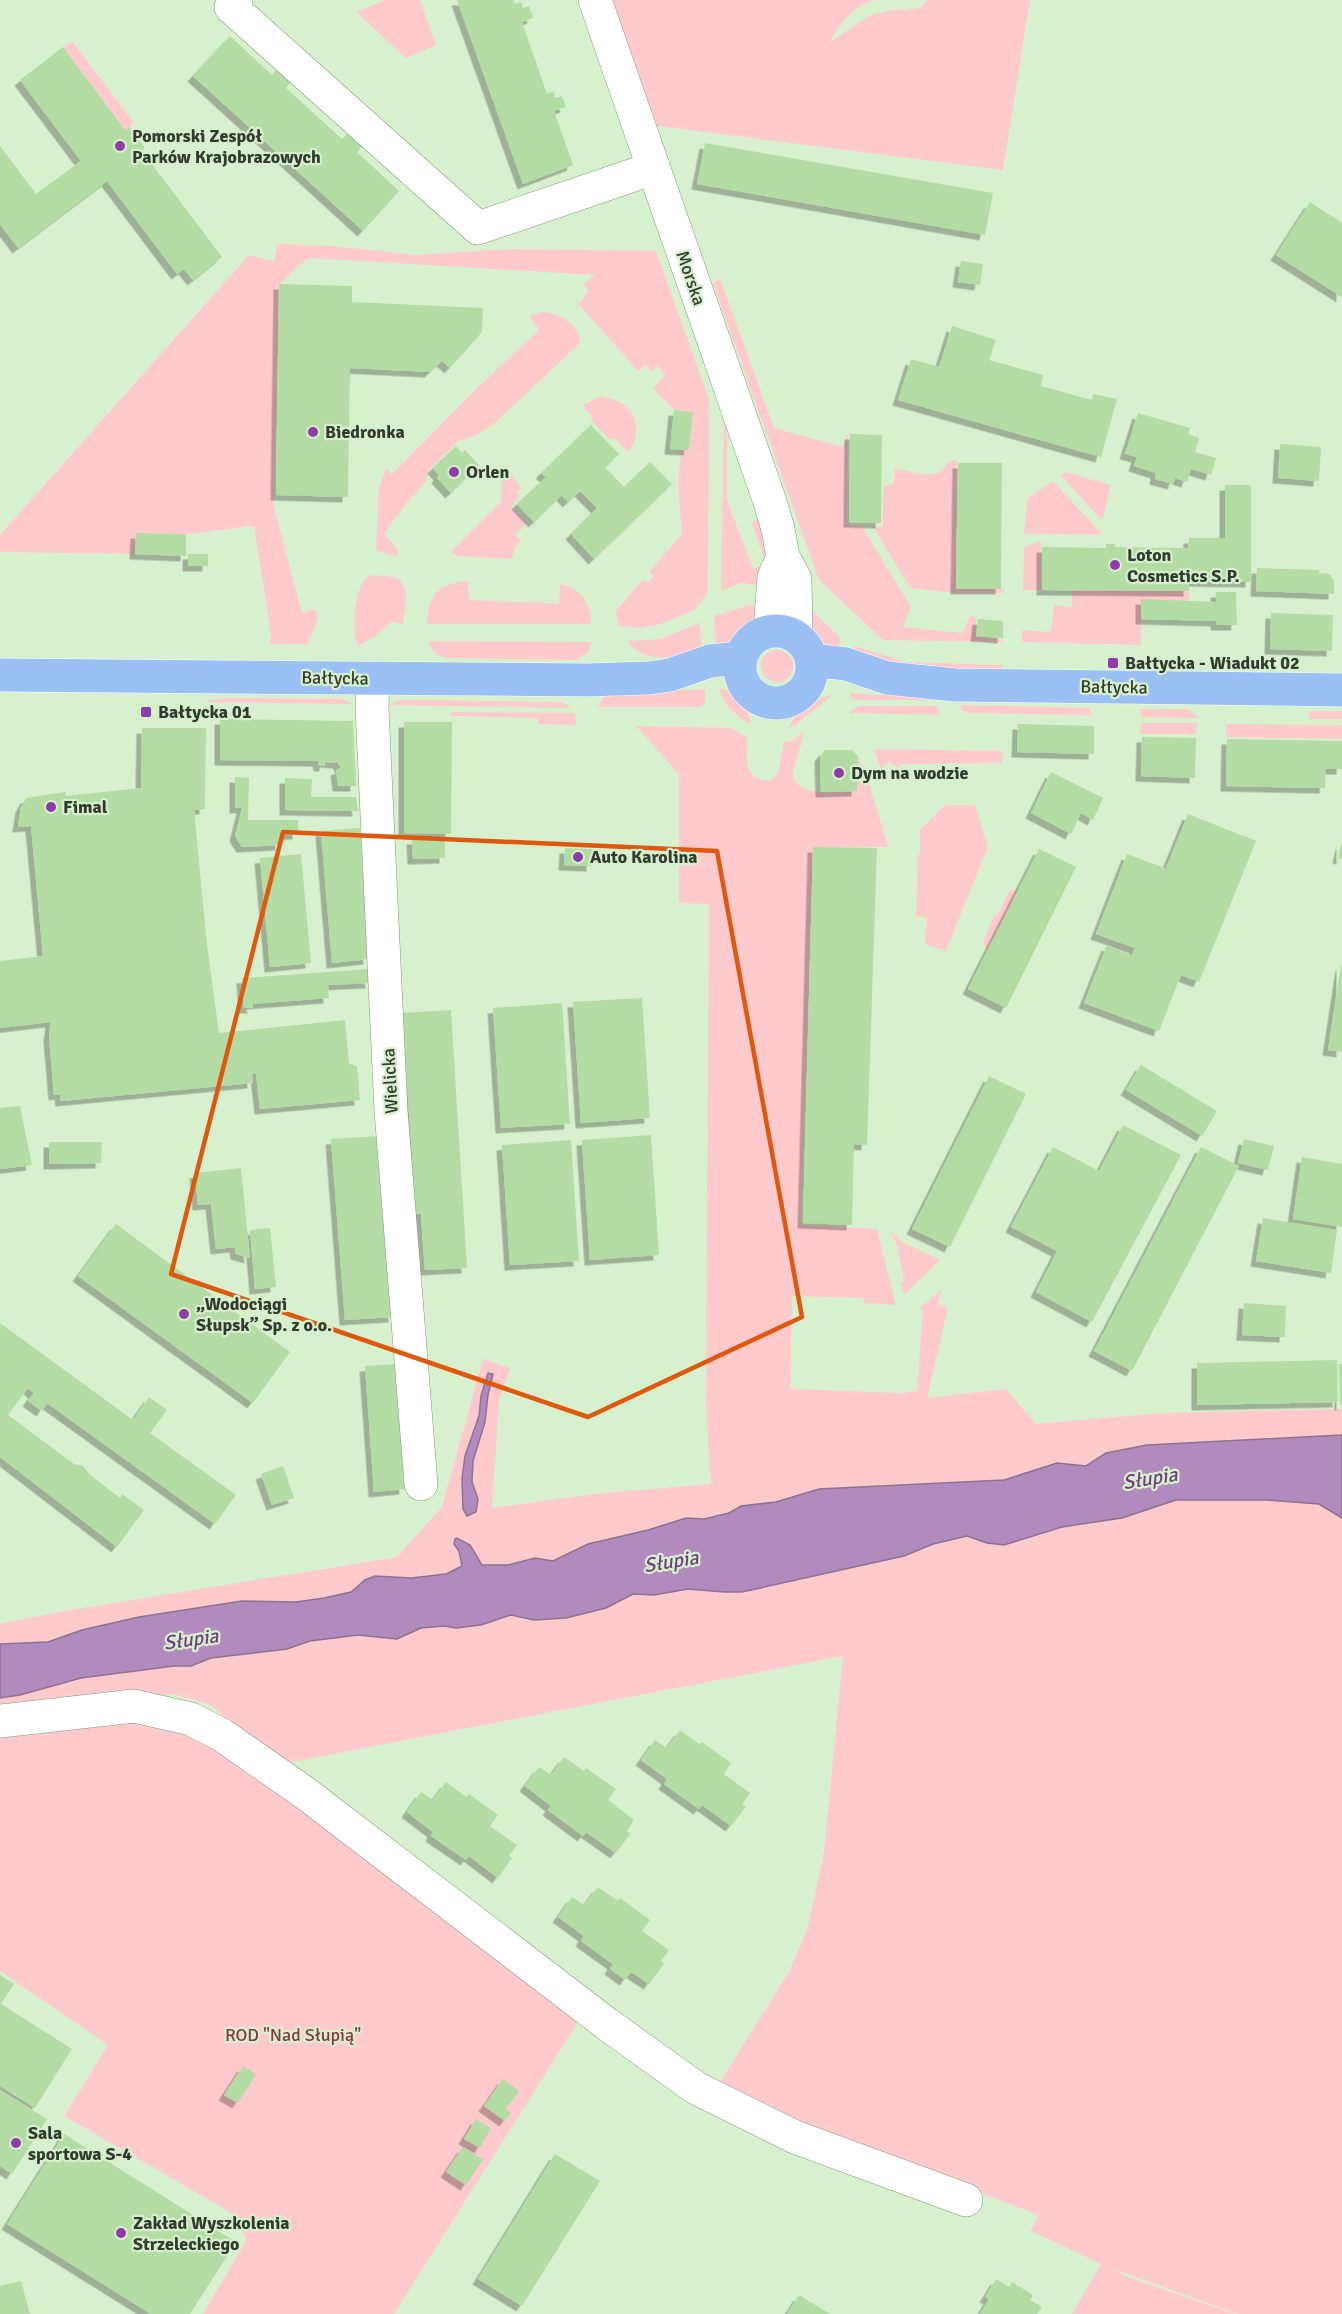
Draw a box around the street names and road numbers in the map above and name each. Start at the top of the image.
street label: Morska [671,248,711,308]
street label: Bałtycka [301,666,369,690]
street label: Bałtycka [1080,675,1148,699]
street label: Wielicka [377,1048,403,1114]

